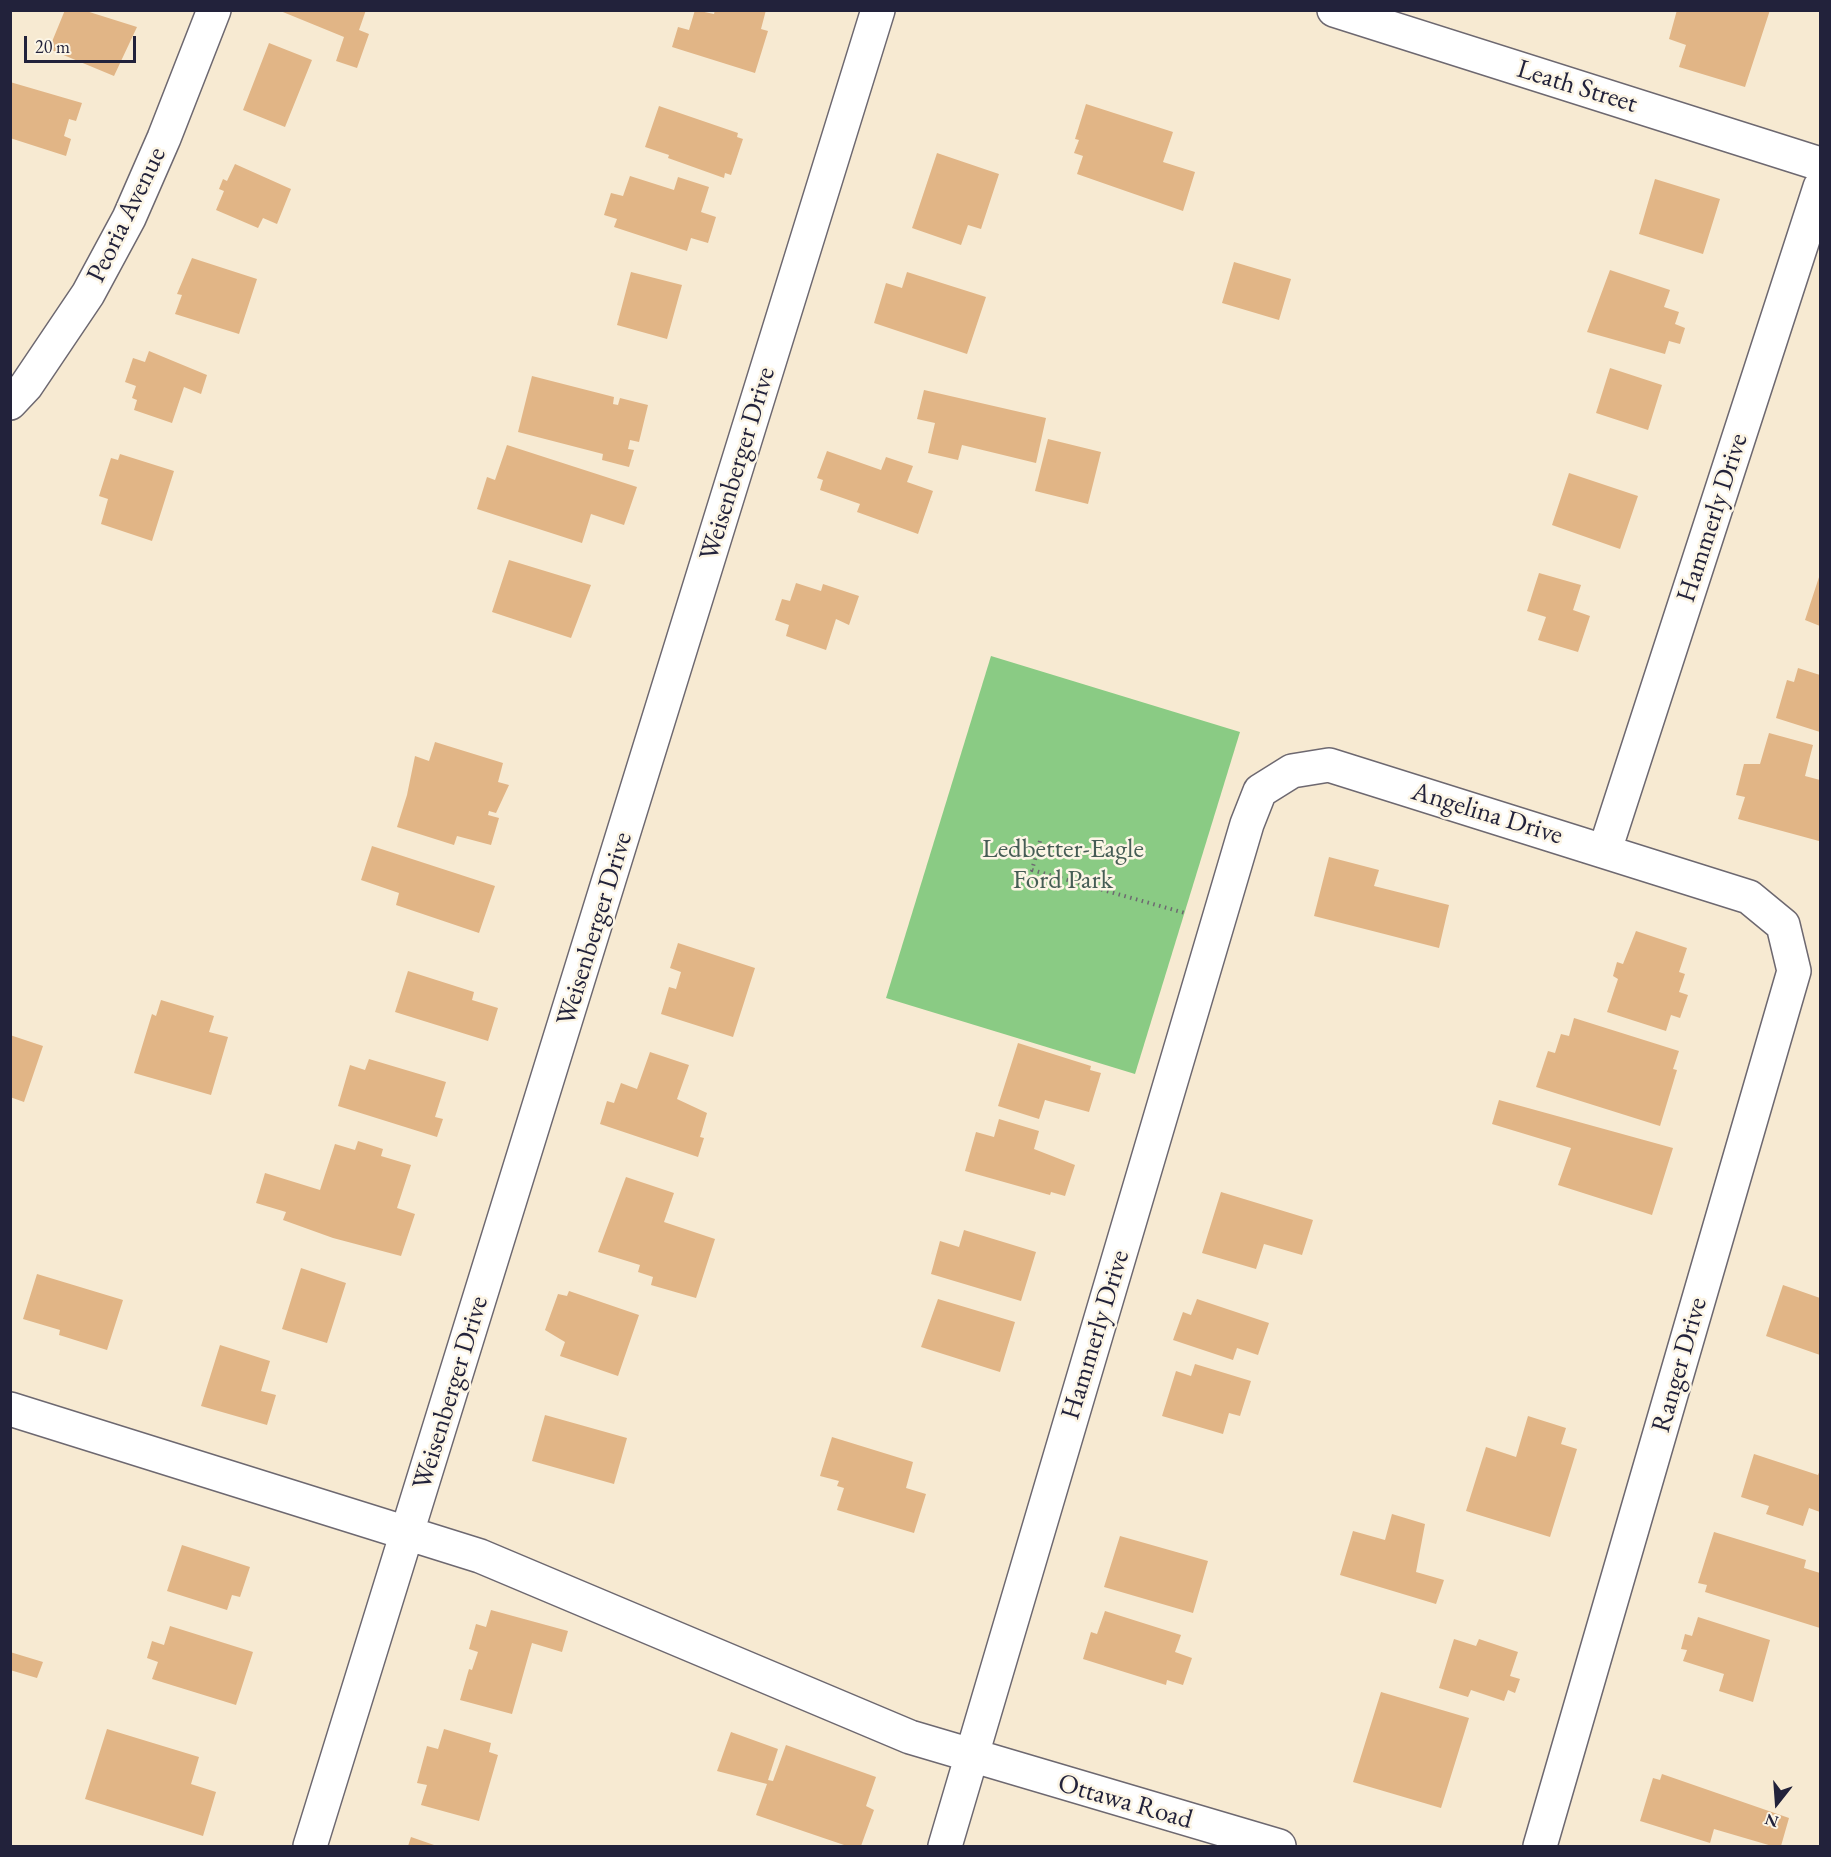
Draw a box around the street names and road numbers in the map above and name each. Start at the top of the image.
street label: Leath Street [1513,53,1641,121]
street label: Peoria Avenue [80,142,174,288]
street label: Weisenberger Drive [693,363,783,565]
street label: Hammerly Drive [1670,430,1756,606]
street label: Angelina Drive [1407,776,1567,852]
street label: Weisenberger Drive [550,828,640,1030]
street label: Hammerly Drive [1055,1246,1137,1424]
street label: Weisenberger Drive [406,1292,496,1494]
street label: Ranger Drive [1645,1294,1715,1436]
street label: Ottawa Road [1054,1767,1196,1837]

